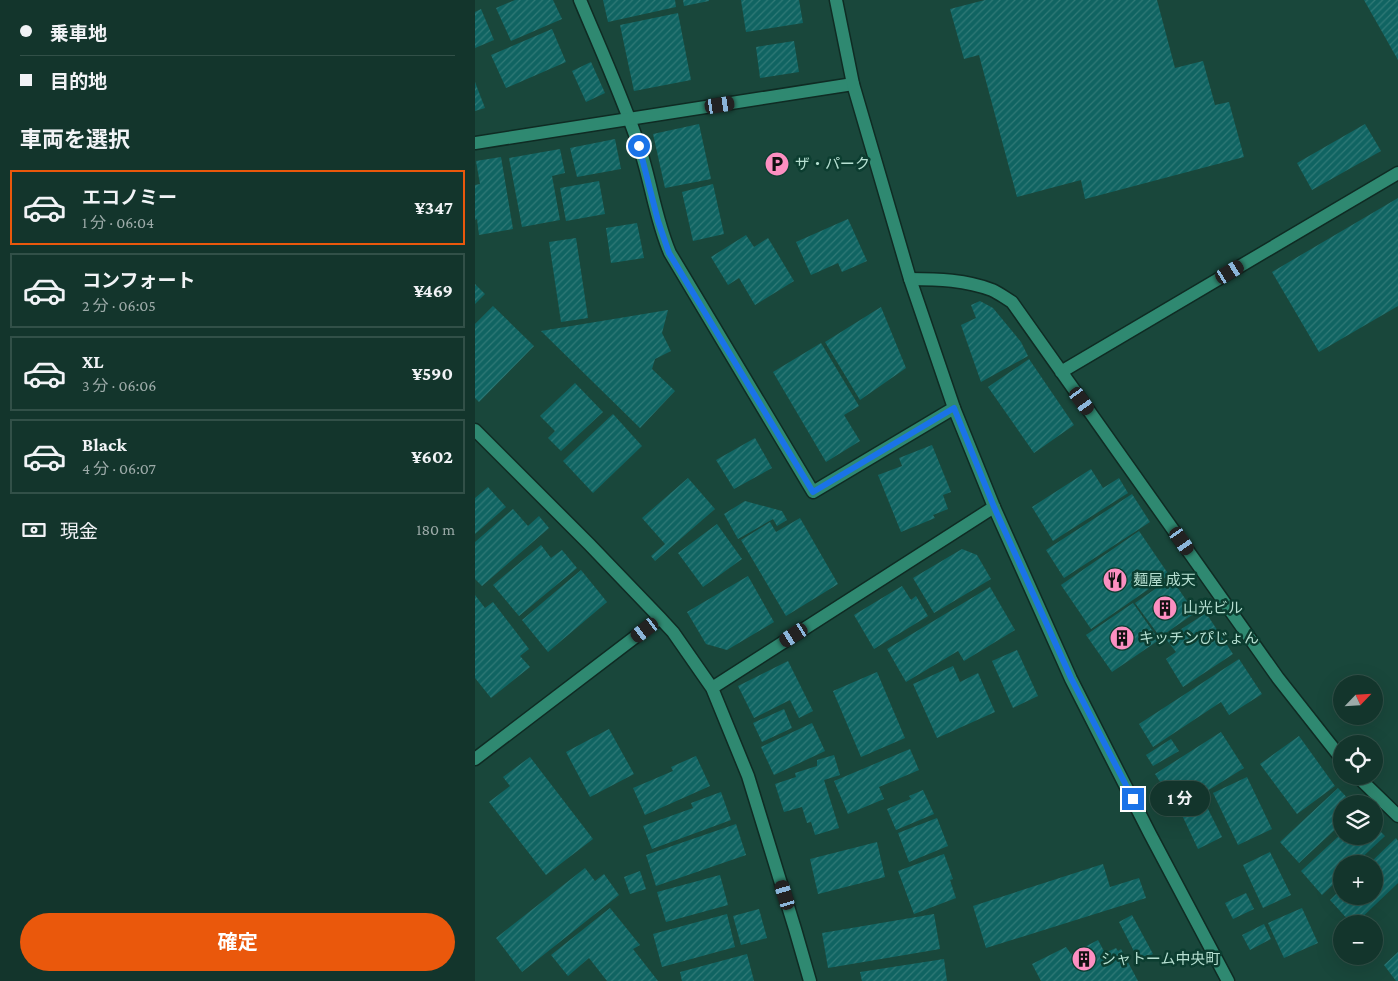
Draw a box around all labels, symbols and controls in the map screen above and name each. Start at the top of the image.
text: 乗車地 [50,23,107,44]
text: 目的地 [50,71,107,92]
car [704,95,735,115]
text: 車両を選択 [20,127,130,152]
route start [628,135,650,157]
parking icon: ザ・パーク [764,151,790,177]
place label: ザ・パーク [795,156,870,172]
icon: car [22,185,67,230]
text: エコノミー [82,187,177,208]
text: ¥347 [414,197,453,218]
text: 1 分 · 06:04 [82,214,154,231]
car [1213,258,1246,286]
icon: car [22,268,67,313]
text: コンフォート [82,270,195,291]
text: ¥469 [413,280,453,301]
text: 2 分 · 06:05 [82,297,156,314]
icon: car [22,351,67,396]
text: XL [82,351,104,372]
text: ¥590 [412,363,453,384]
text: 3 分 · 06:06 [82,377,156,394]
car [1067,384,1096,418]
icon: car [22,434,67,479]
text: Black [82,434,127,455]
text: ¥602 [411,446,453,467]
text: 4 分 · 06:07 [82,460,156,477]
icon: cash [20,516,48,544]
text: 現金 [60,521,98,542]
text: 180 m [416,521,455,538]
car [1167,524,1196,558]
restaurant icon: 麺屋 成天 [1102,567,1128,593]
place label: 麺屋 成天 [1133,572,1196,588]
building icon: 山光ビル [1152,595,1178,621]
place label: 山光ビル [1183,600,1243,616]
car [628,615,661,645]
car [777,621,810,649]
building icon: キッチンぴじょん [1109,625,1135,651]
place label: キッチンぴじょん [1139,630,1259,646]
north arrow [1333,675,1383,725]
map controls [1333,675,1383,965]
button: locate [1333,735,1383,785]
callout: 1 分 [1151,782,1211,816]
route end [1122,788,1144,810]
text: 1 分 [1167,790,1193,807]
button: layers [1333,795,1383,845]
button: + [1333,855,1383,905]
car [773,878,796,912]
button: 確定 [20,913,455,971]
button: − [1333,915,1383,965]
building icon: シャトーム中央町 [1071,946,1097,972]
place label: シャトーム中央町 [1101,951,1221,967]

